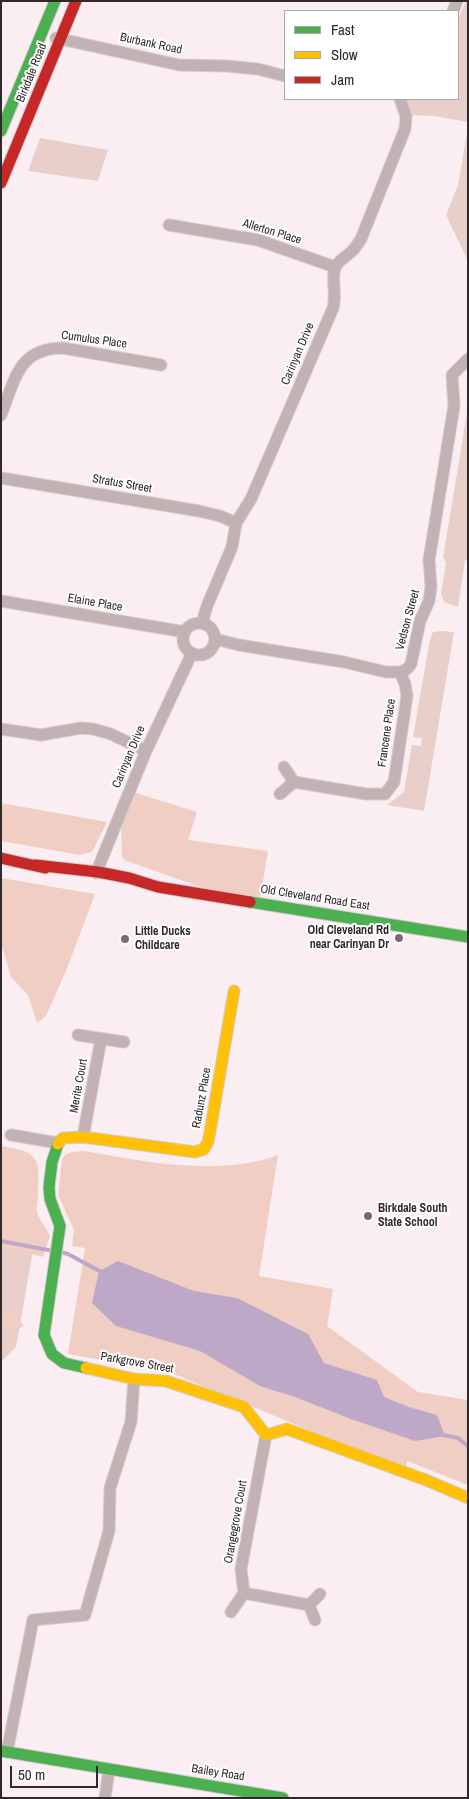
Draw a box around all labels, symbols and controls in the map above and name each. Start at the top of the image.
legend [284,10,459,100]
text: Fast [331,19,354,40]
street label: Burbank Road [119,30,183,58]
street label: Birkdale Road [14,41,50,105]
text: Slow [331,44,358,65]
text: Jam [331,69,354,90]
street label: Allerton Place [241,216,303,248]
street label: Carinyan Drive [278,321,318,387]
street label: Cumulus Place [60,328,128,352]
street label: Stratus Street [91,472,153,496]
street label: Vedson Street [393,588,423,652]
street label: Elaine Place [67,591,123,615]
street label: Francene Place [375,698,399,768]
street label: Carinyan Drive [109,724,149,790]
street label: Old Cleveland Road East [259,882,371,914]
place label: Old Cleveland Rd near Carinyan Dr [308,924,389,952]
place label: Little Ducks Childcare [135,925,191,953]
marker: Old Cleveland Rd near Carinyan Dr [393,932,405,944]
marker: Little Ducks Childcare [119,933,131,945]
street label: Merite Court [67,1058,91,1114]
street label: Radunz Place [190,1067,214,1129]
place label: Birkdale South State School [378,1202,447,1230]
marker: Birkdale South State School [362,1210,374,1222]
street label: Parkgrove Street [99,1349,175,1377]
street label: Orangegrove Court [222,1479,250,1565]
scale bar [12,1756,100,1788]
street label: Bailey Road [190,1762,246,1784]
text: 50 m [18,1764,45,1785]

